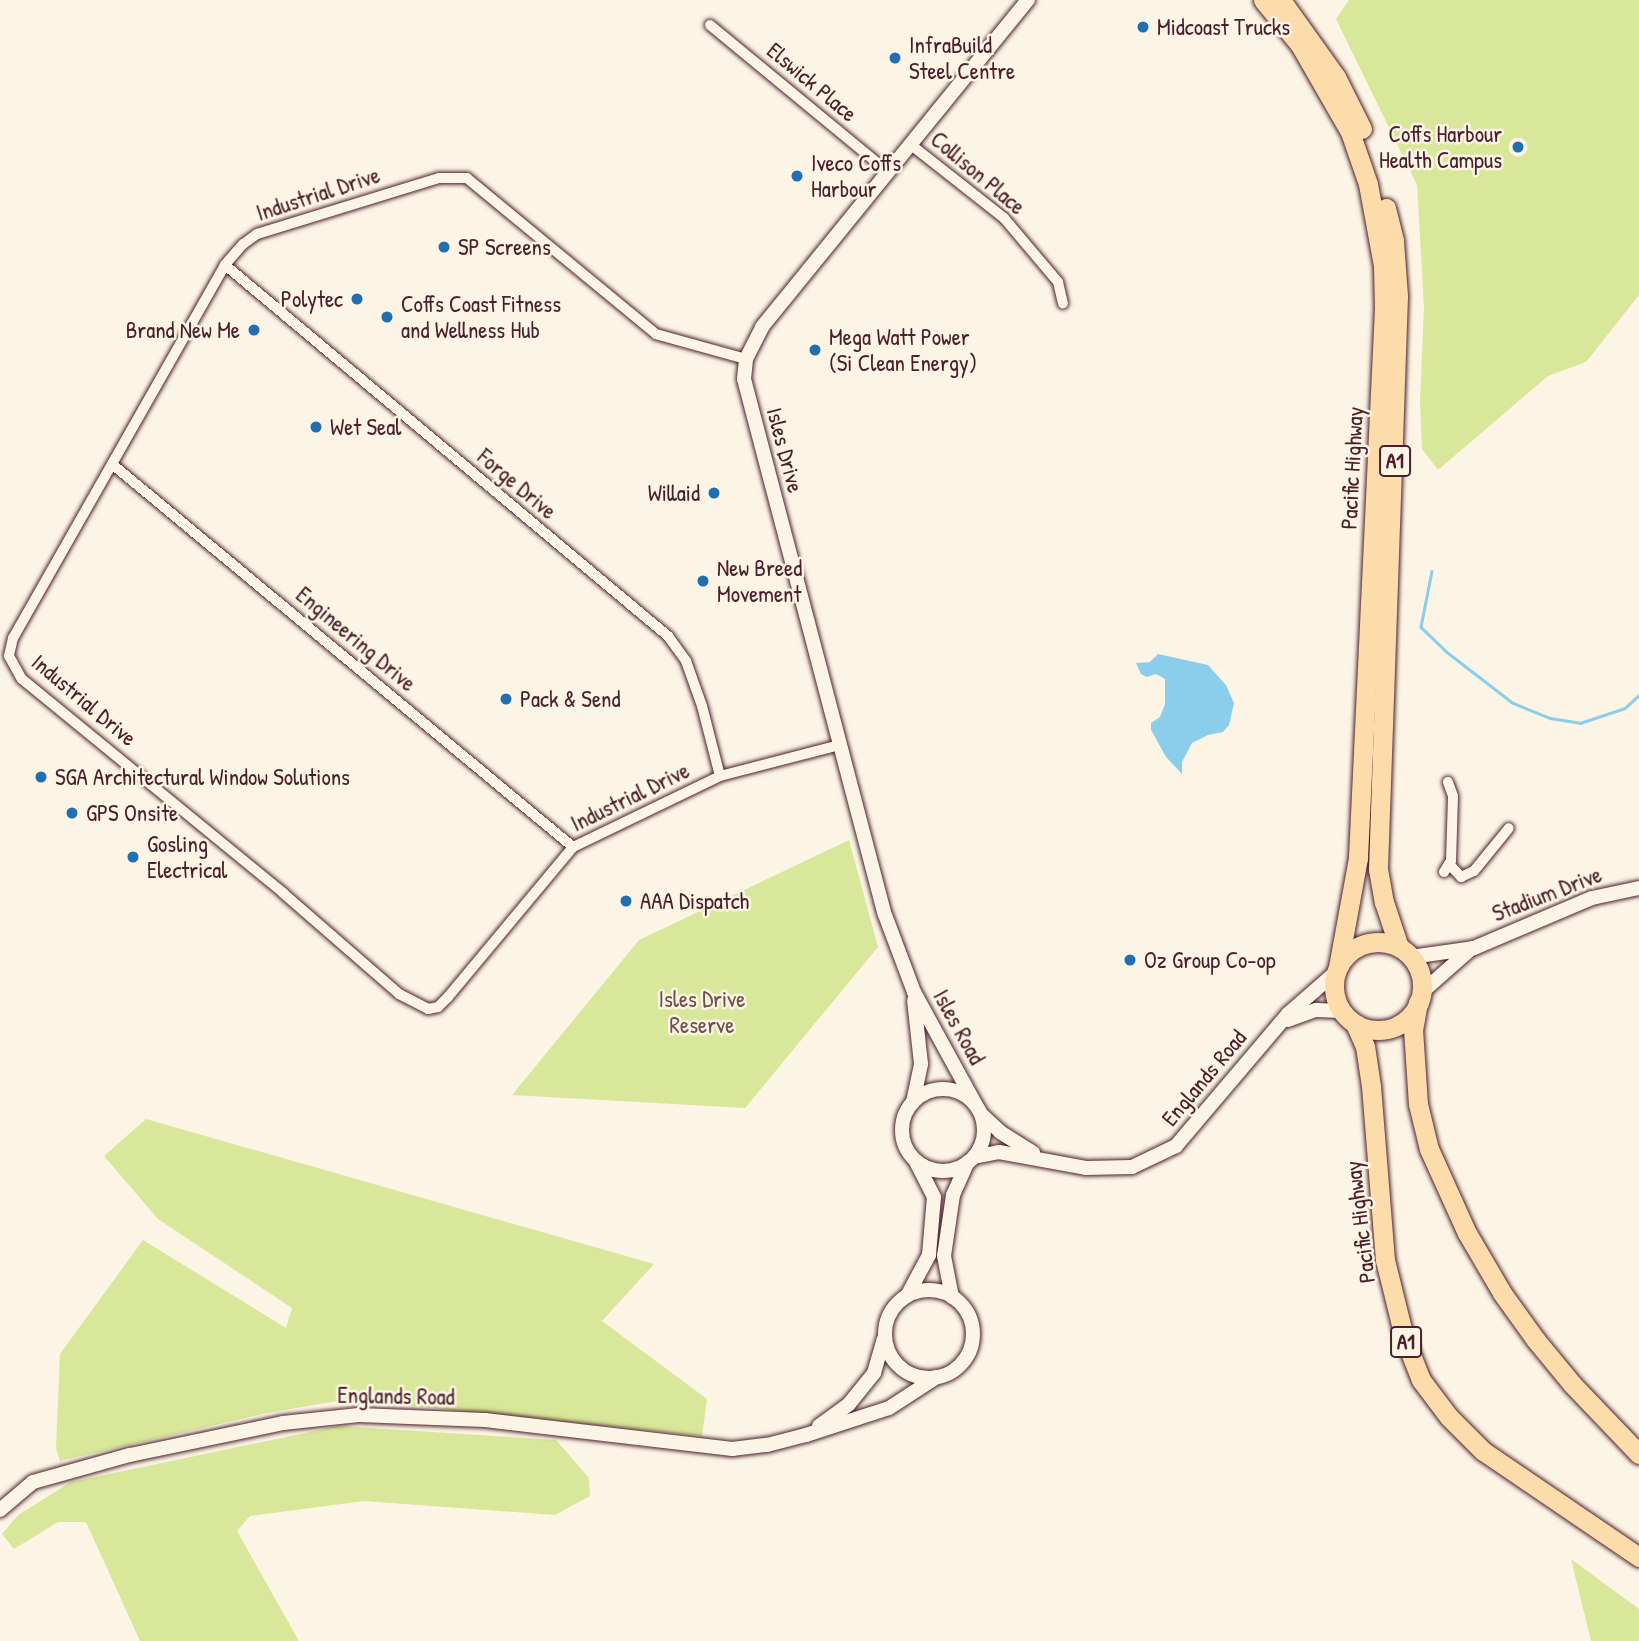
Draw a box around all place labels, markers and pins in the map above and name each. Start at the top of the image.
place label: Midcoast Trucks [1157,13,1290,41]
marker: Midcoast Trucks [1135,19,1151,35]
place label: InfraBuild Steel Centre [909,31,1015,85]
marker: InfraBuild Steel Centre [887,50,903,66]
place label: Coffs Harbour Health Campus [1379,120,1502,174]
marker: Coffs Harbour Health Campus [1508,137,1528,157]
place label: Iveco Coffs Harbour [811,149,901,203]
marker: Iveco Coffs Harbour [789,168,805,184]
place label: SP Screens [458,233,551,261]
marker: SP Screens [436,239,452,255]
place label: Polytec [281,285,343,313]
place label: Coffs Coast Fitness and Wellness Hub [401,290,561,344]
marker: Polytec [349,291,365,307]
marker: Coffs Coast Fitness and Wellness Hub [379,309,395,325]
place label: Brand New Me [126,316,240,344]
marker: Brand New Me [246,322,262,338]
place label: Mega Watt Power (Si Clean Energy) [829,323,977,377]
marker: Mega Watt Power (Si Clean Energy) [807,342,823,358]
place label: Wet Seal [330,413,401,441]
marker: Wet Seal [308,419,324,435]
place label: Willaid [648,479,700,507]
marker: Willaid [706,485,722,501]
place label: New Breed Movement [717,554,802,608]
marker: New Breed Movement [695,573,711,589]
place label: Pack & Send [520,685,620,713]
marker: Pack & Send [498,691,514,707]
place label: SGA Architectural Window Solutions [55,763,350,791]
marker: SGA Architectural Window Solutions [33,769,49,785]
place label: GPS Onsite [86,799,178,827]
marker: GPS Onsite [64,805,80,821]
place label: Gosling Electrical [147,830,227,884]
marker: Gosling Electrical [125,849,141,865]
place label: AAA Dispatch [640,887,749,915]
marker: AAA Dispatch [618,893,634,909]
place label: Oz Group Co-op [1144,946,1276,974]
marker: Oz Group Co-op [1122,952,1138,968]

